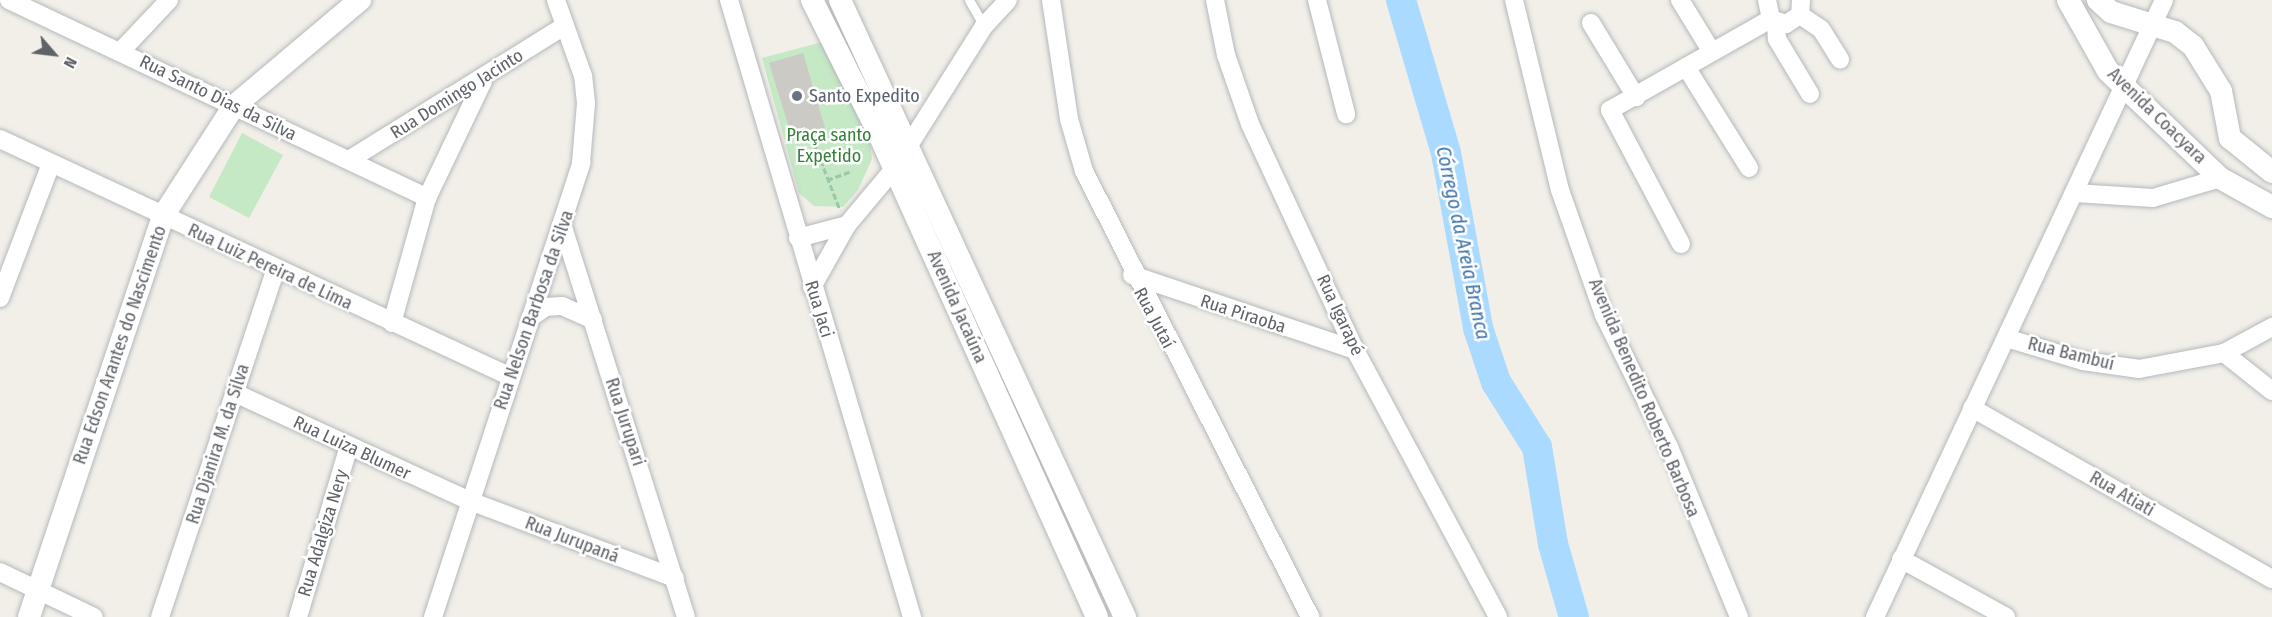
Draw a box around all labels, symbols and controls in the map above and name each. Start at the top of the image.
north arrow [24,24,84,84]
street label: Rua Domingo Jacinto [387,44,527,144]
street label: Rua Santo Dias da Silva [136,51,300,145]
text: N [60,54,81,71]
street label: Avenida Coacyara [2103,64,2211,168]
place label: Santo Expedito [809,85,920,107]
marker: Santo Expedito [790,89,804,103]
park label: Praça santo Expetido [786,125,872,168]
water label: Córrego da Areia Branca [1431,144,1495,342]
street label: Rua Nelson Barbosa da Silva [490,207,578,413]
street label: Rua Luiz Pereira de Lima [184,219,356,315]
street label: Rua Edson Arantes do Nascimento [69,223,171,467]
street label: Avenida Jacaúna [923,247,991,367]
street label: Rua Igarapé [1312,271,1368,359]
street label: Avenida Benedito Roberto Barbosa [1584,275,1704,521]
street label: Rua Jaci [800,278,838,340]
street label: Rua Jutaí [1129,284,1179,352]
street label: Rua Piraoba [1198,290,1288,338]
street label: Rua Bambuí [2026,333,2116,375]
street label: Rua Djanira M. da Silva [182,361,254,527]
street label: Rua Jurupari [601,375,649,469]
street label: Rua Luiza Blumer [290,411,414,485]
street label: Rua Adalgiza Nery [293,467,353,599]
street label: Rua Atiati [2086,467,2158,521]
street label: Rua Jurupaná [522,512,622,568]

